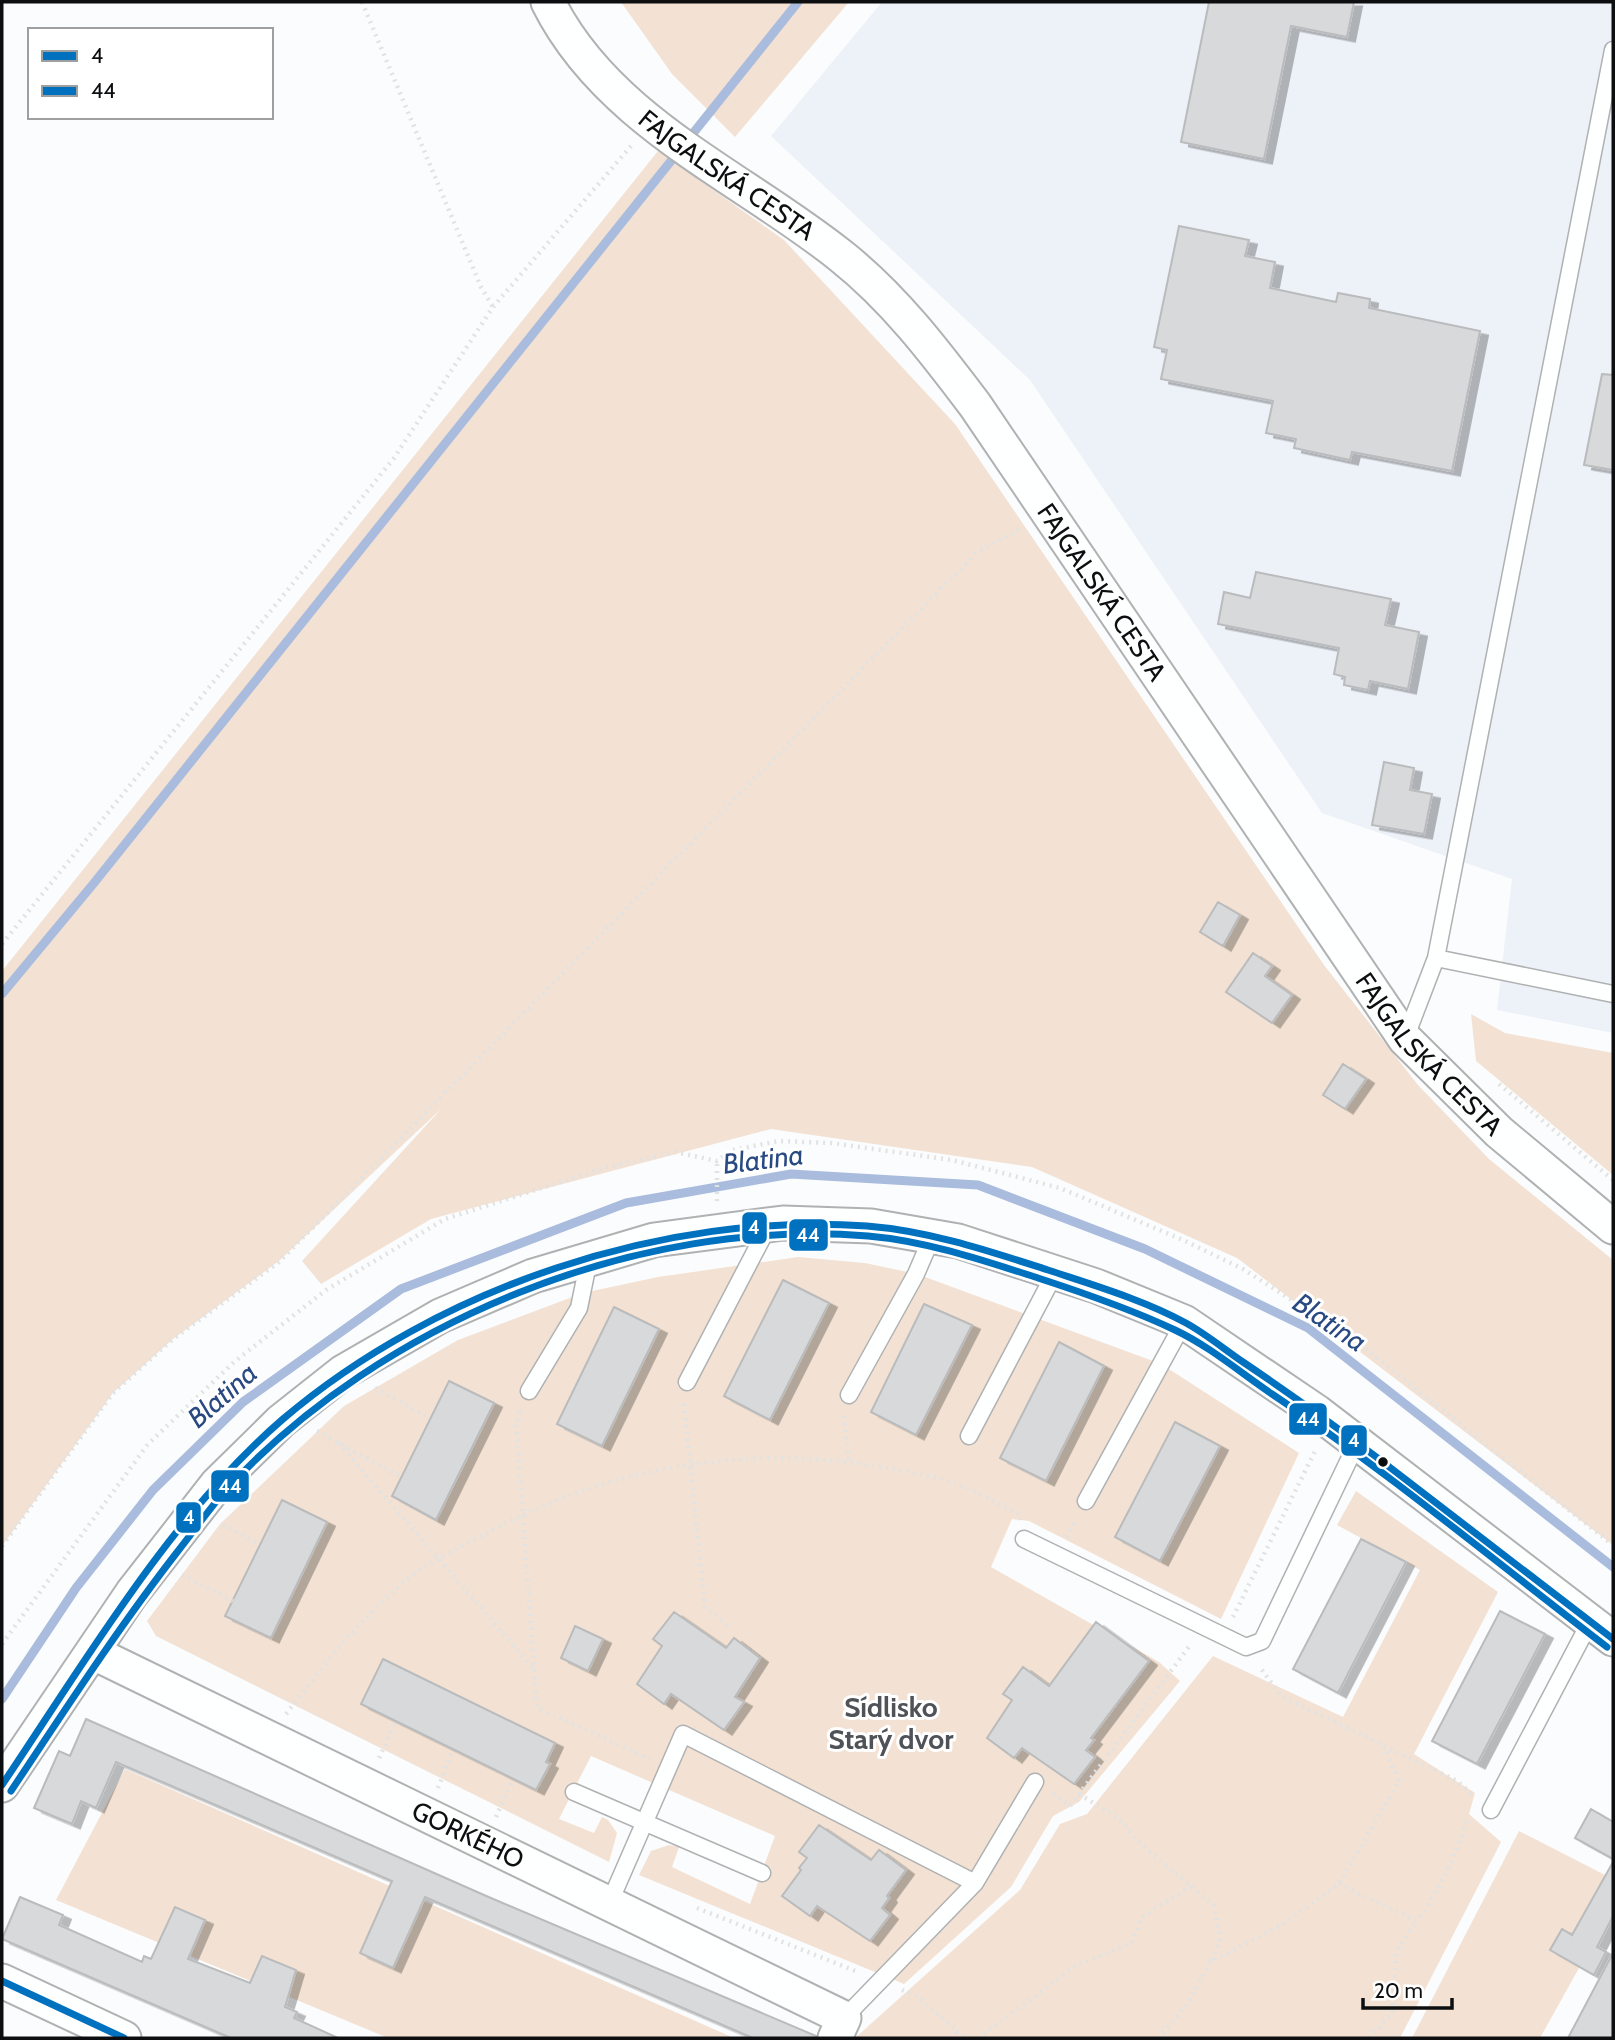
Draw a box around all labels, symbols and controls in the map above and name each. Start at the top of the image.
legend [28,28,273,119]
text: 4 [91,43,103,68]
text: 44 [91,78,115,103]
street label: FAJGALSKÁ CESTA [632,103,821,247]
street label: FAJGALSKÁ CESTA [1030,497,1173,687]
street label: FAJGALSKÁ CESTA [1349,967,1509,1142]
water label: Blatina [721,1137,805,1181]
line badge: 4 [741,1211,768,1245]
text: 4 [748,1216,760,1239]
line badge: 44 [788,1218,829,1252]
text: 44 [796,1224,820,1247]
water label: Blatina [1287,1285,1373,1359]
water label: Blatina [180,1356,264,1434]
line badge: 44 [1288,1402,1328,1436]
text: 44 [1296,1408,1320,1431]
line badge: 4 [1340,1424,1368,1457]
text: 4 [1348,1429,1360,1452]
unlabelled marker [1376,1455,1390,1469]
line badge: 44 [210,1469,250,1503]
text: 44 [218,1475,242,1498]
line badge: 4 [175,1501,202,1534]
text: 4 [183,1506,195,1529]
district label: Sídlisko Starý dvor [829,1690,954,1756]
street label: GORKÉHO [407,1794,529,1876]
scale bar [1363,1966,1452,2010]
text: 20 m [1374,1978,1423,2003]

